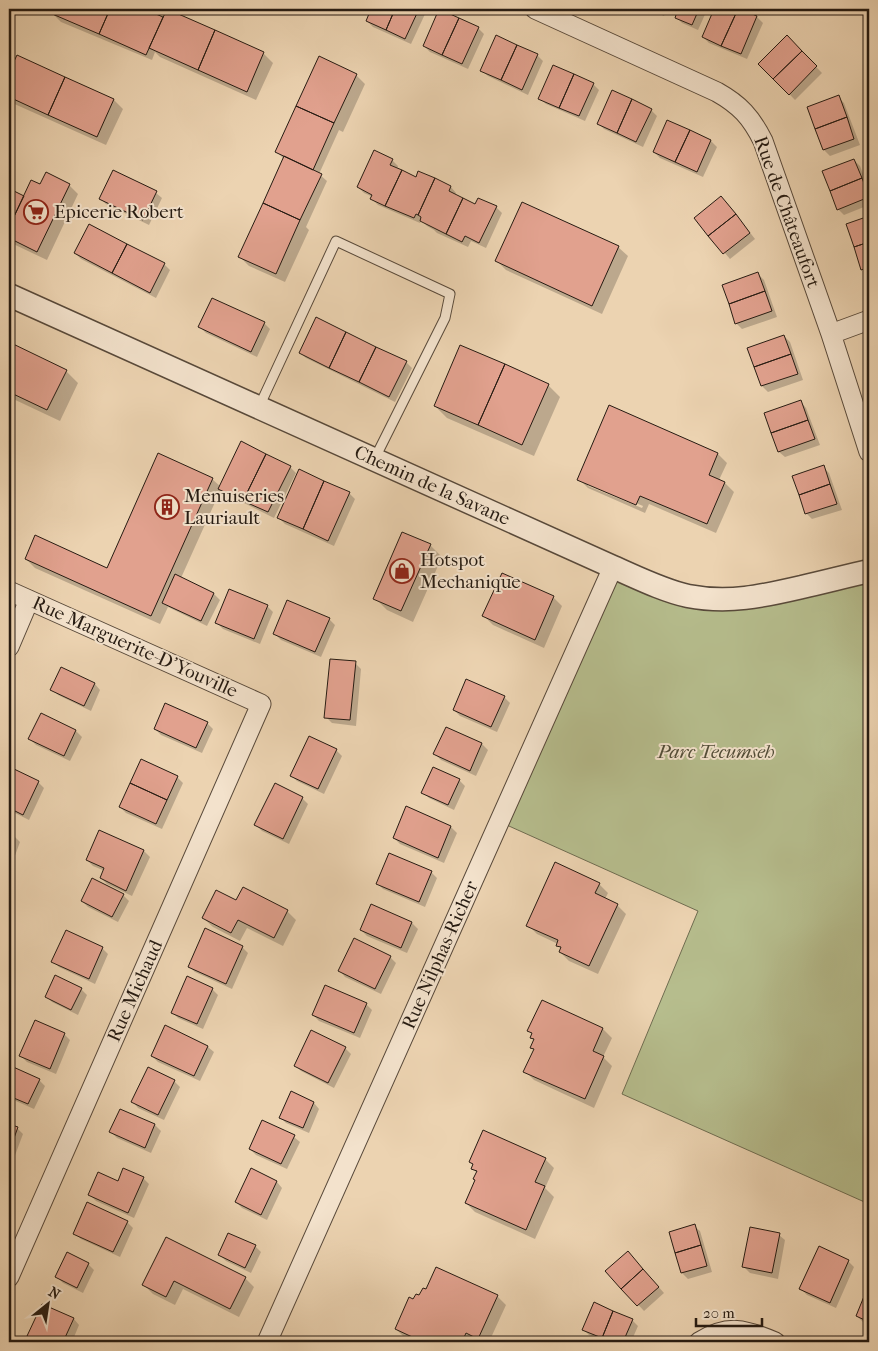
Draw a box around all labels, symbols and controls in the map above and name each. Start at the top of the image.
street label: Rue de Châteaufort [749,133,825,291]
supermarket icon: Epicerie Robert [23,199,49,225]
place label: Epicerie Robert [54,201,184,223]
street label: Chemin de la Savane [351,441,513,530]
place label: Menuiseries Lauriault [184,485,284,529]
building icon: Menuiseries Lauriault [154,494,180,520]
place label: Hotspot Mechanique [420,549,521,593]
shop icon: Hotspot Mechanique [389,558,415,584]
street label: Rue Marguerite-D'Youville [29,592,241,702]
park label: Parc Tecumseh [656,741,775,763]
street label: Rue Nilphas-Richer [397,877,483,1032]
street label: Rue Michaud [103,936,168,1045]
north arrow [22,1278,72,1328]
text: N [45,1283,63,1303]
scale bar [696,1296,762,1328]
text: 20 m [703,1304,735,1322]

